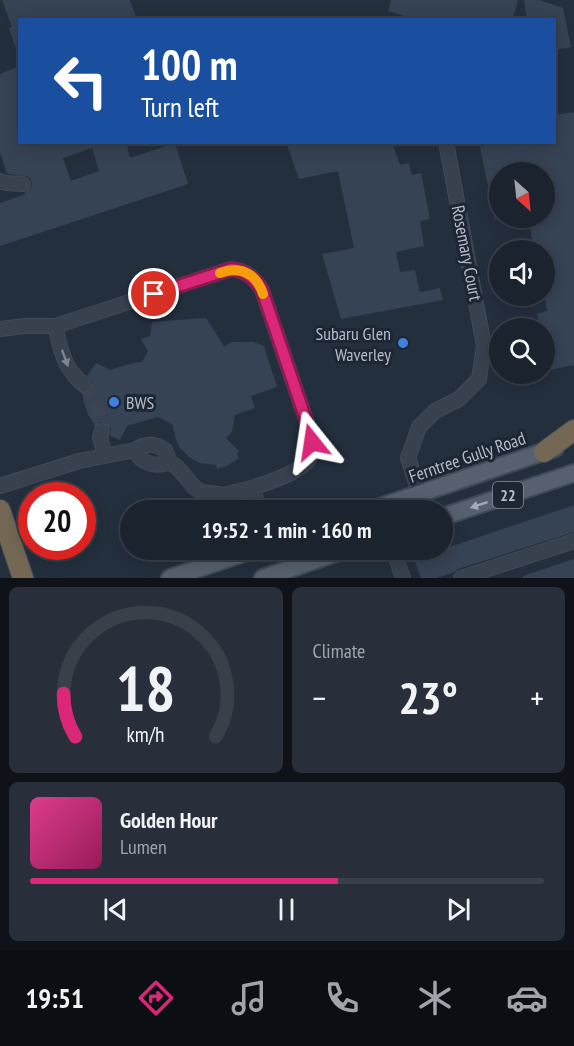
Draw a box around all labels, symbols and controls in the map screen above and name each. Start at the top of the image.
text: 100 m [141,37,238,92]
icon: left [42,42,120,120]
text: Turn left [141,90,219,124]
north arrow [489,162,555,228]
map controls [489,162,555,384]
street label: Rosemary Court [446,203,488,303]
button: sound [489,240,555,306]
pin [128,268,179,319]
icon: arrive [137,277,170,310]
button: search [489,318,555,384]
place label: Subaru Glen Waverley [316,322,391,366]
marker: Subaru Glen Waverley [396,336,410,350]
one-way arrow [60,349,70,367]
place label: BWS [126,391,155,414]
marker: BWS [107,395,121,409]
position arrow [280,410,344,474]
street label: Ferntree Gully Road [406,426,528,488]
speed limit sign: 20 [18,482,96,560]
road number: 22 [493,482,523,508]
one-way arrow [470,500,488,510]
text: 19:52 · 1 min · 160 m [201,516,372,544]
text: Climate [313,638,365,664]
text: 18 [116,647,176,728]
text: 23° [399,668,458,726]
text: − [313,676,326,719]
text: + [530,676,544,719]
text: km/h [127,720,165,748]
text: Golden Hour [120,806,218,834]
text: Lumen [120,834,167,860]
icon: previous [99,893,132,926]
icon: pause [270,893,303,926]
icon: next [442,893,475,926]
icon: directions [135,977,177,1019]
icon: music [228,977,270,1019]
icon: phone [321,977,363,1019]
icon: climate [414,977,456,1019]
icon: car [506,977,548,1019]
text: 19:51 [25,981,84,1015]

